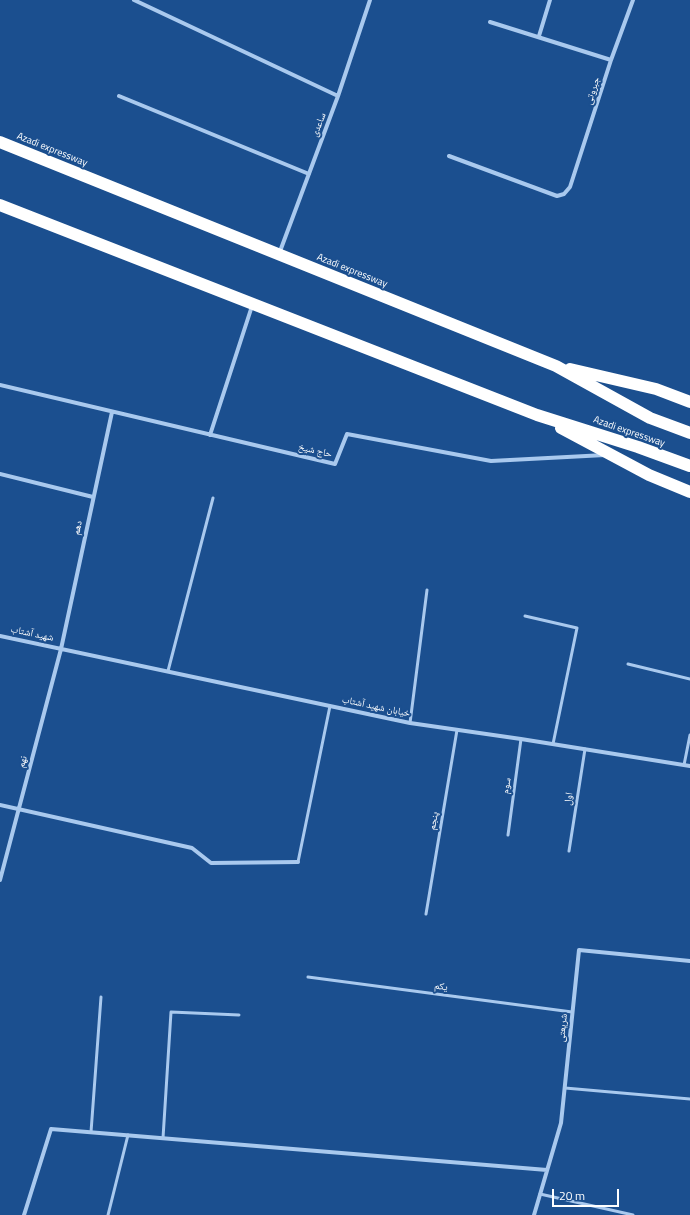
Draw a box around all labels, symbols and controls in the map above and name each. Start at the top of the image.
street label: جبروتی [583,76,603,106]
street label: ساعدی [309,111,329,139]
street label: Azadi expressway [15,130,89,170]
street label: Azadi expressway [315,251,389,291]
street label: Azadi expressway [592,414,666,450]
street label: حاج شیخ [297,441,333,461]
street label: دهم [71,520,85,536]
street label: شهید آشتاب [9,624,55,644]
street label: خیابان شهید آشتاب [341,694,411,720]
street label: نهم [16,755,30,769]
street label: سوم [500,777,514,795]
street label: اول [562,792,576,806]
street label: پنجم [427,811,441,831]
street label: یکم [434,980,448,994]
street label: شریعتی [556,1013,570,1043]
scale bar [554,1181,621,1207]
text: 20 m [559,1186,585,1205]

